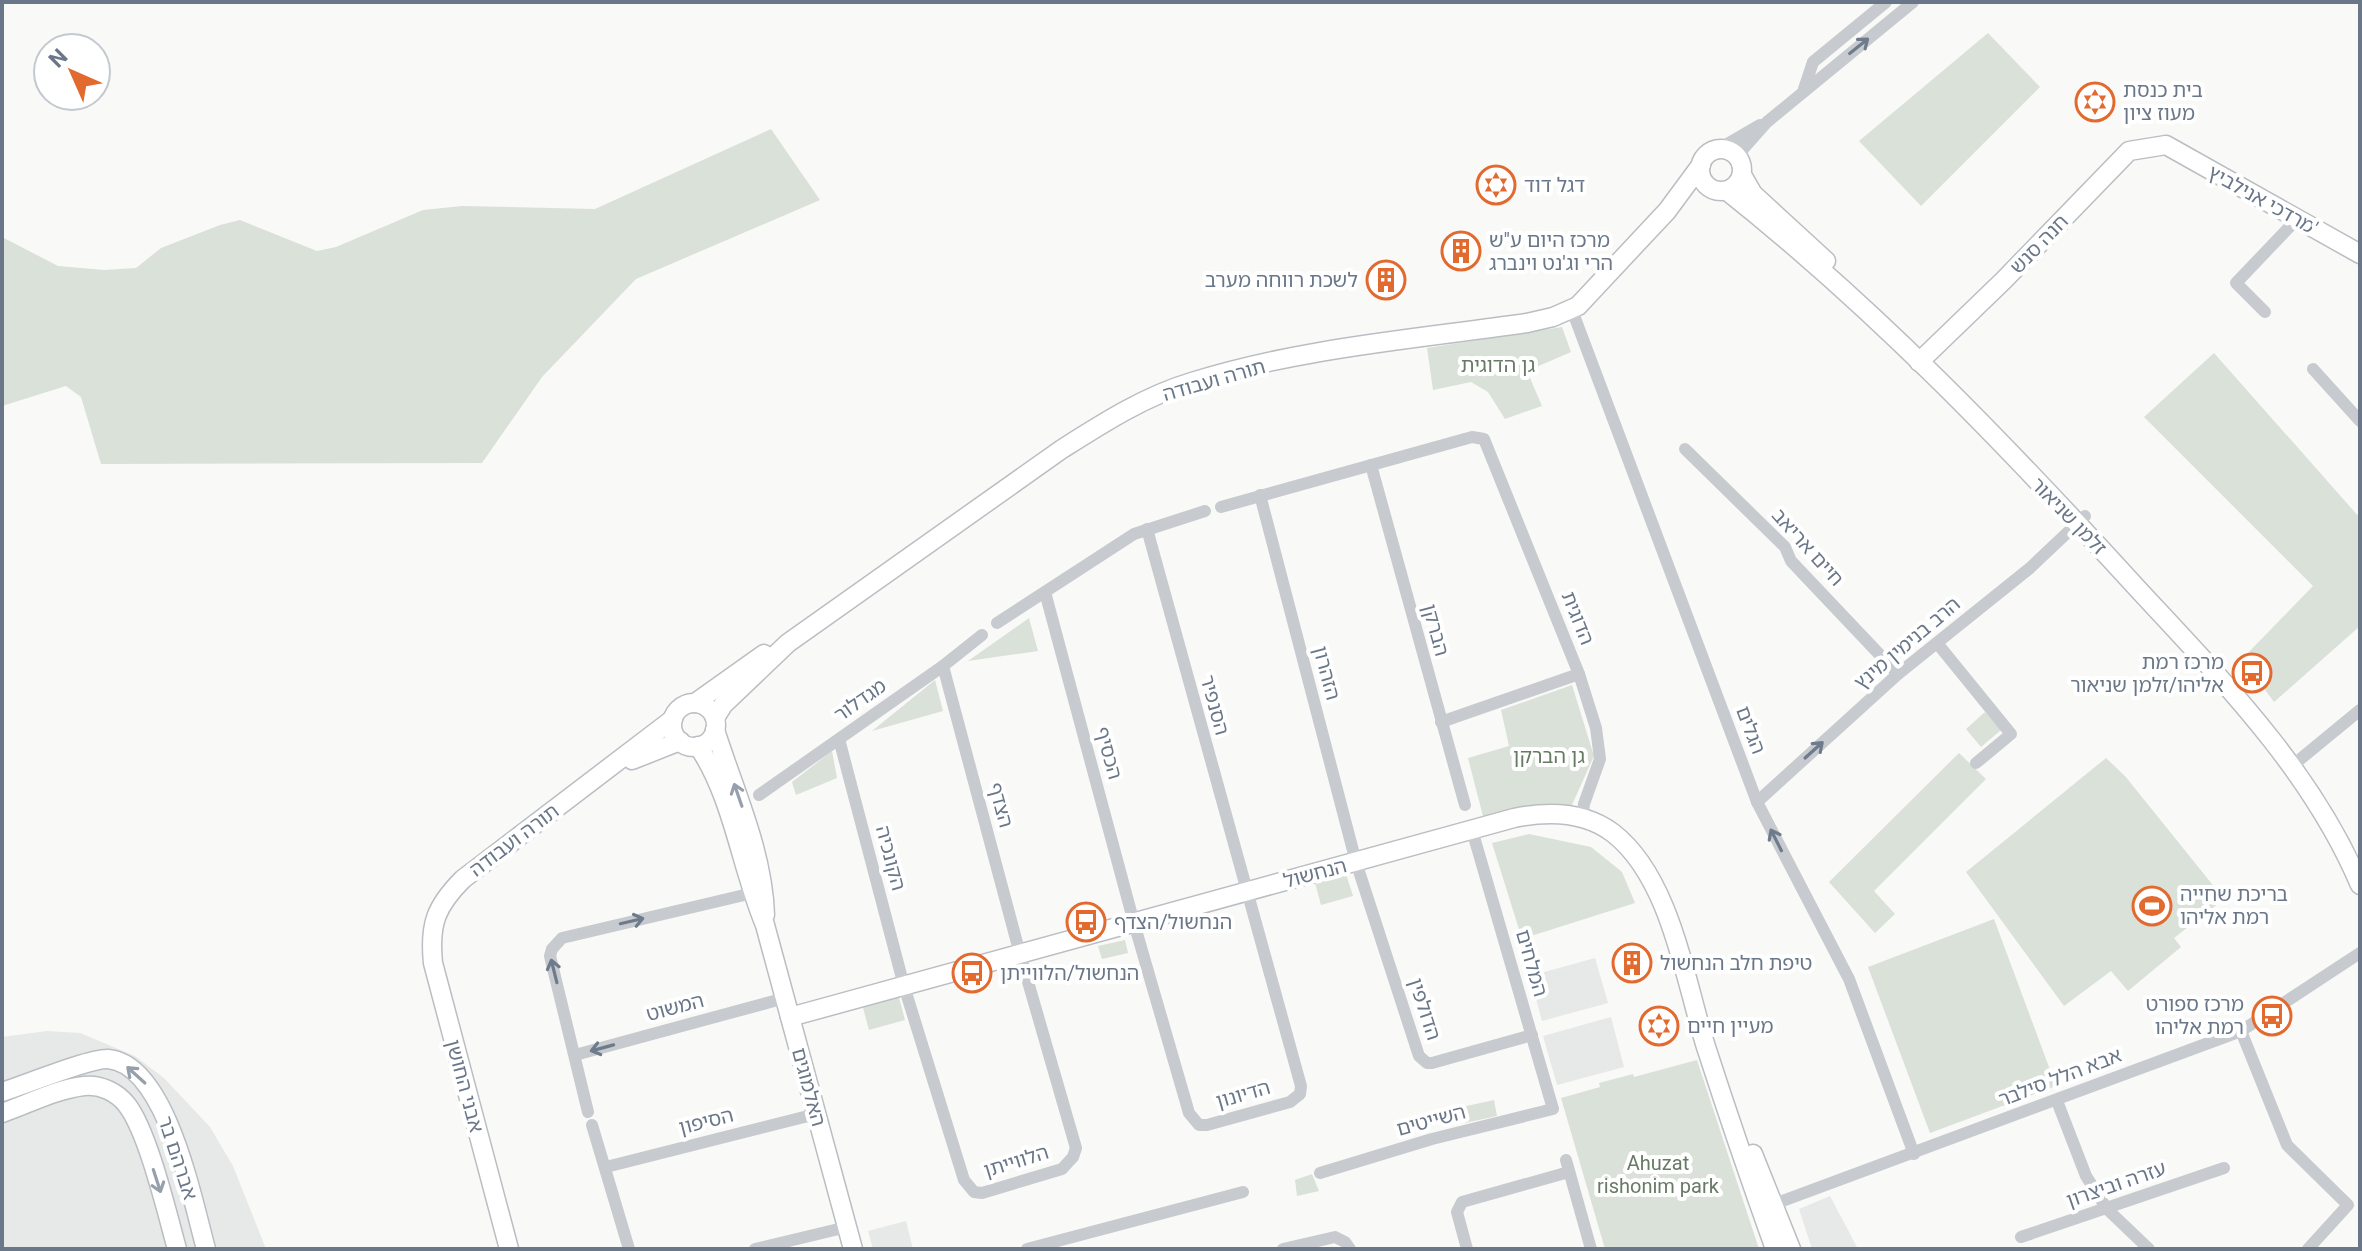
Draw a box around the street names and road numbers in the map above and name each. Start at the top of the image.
street label: מרדכי אנילביץ' [2204,160,2322,240]
street label: חנה סנש [2005,209,2073,279]
street label: תורה ועבודה [1160,354,1268,406]
street label: זלמן שניאור [2026,472,2112,560]
street label: חיים אריאב [1767,503,1849,591]
street label: הדוגית [1556,588,1600,648]
street label: הרב בנימין מינץ [1849,592,1965,694]
street label: הברקן [1418,601,1454,659]
street label: הזהרון [1308,643,1346,703]
street label: הסנפיר [1196,672,1234,738]
street label: מגדלור [829,673,891,727]
street label: הגלים [1731,703,1771,757]
street label: הכסיף [1090,724,1128,782]
street label: הצדף [984,780,1018,830]
street label: תורה ועבודה [465,799,563,881]
street label: הקונכיה [871,823,911,893]
street label: הנחשול [1281,853,1349,893]
street label: המלחים [1511,927,1553,999]
street label: הדולפין [1404,975,1446,1043]
street label: המשוט [644,988,706,1026]
street label: אבני החושן [441,1037,489,1135]
street label: אבא הלל סילבר [1995,1043,2125,1111]
street label: האלמוגים [787,1045,831,1129]
street label: הדיונון [1213,1075,1273,1113]
street label: השייטים [1394,1099,1468,1141]
street label: הסיפון [676,1103,736,1139]
street label: אברהם בר [153,1113,203,1203]
street label: הלווייתן [981,1140,1051,1182]
street label: עזרה וביצרון [2063,1156,2169,1212]

